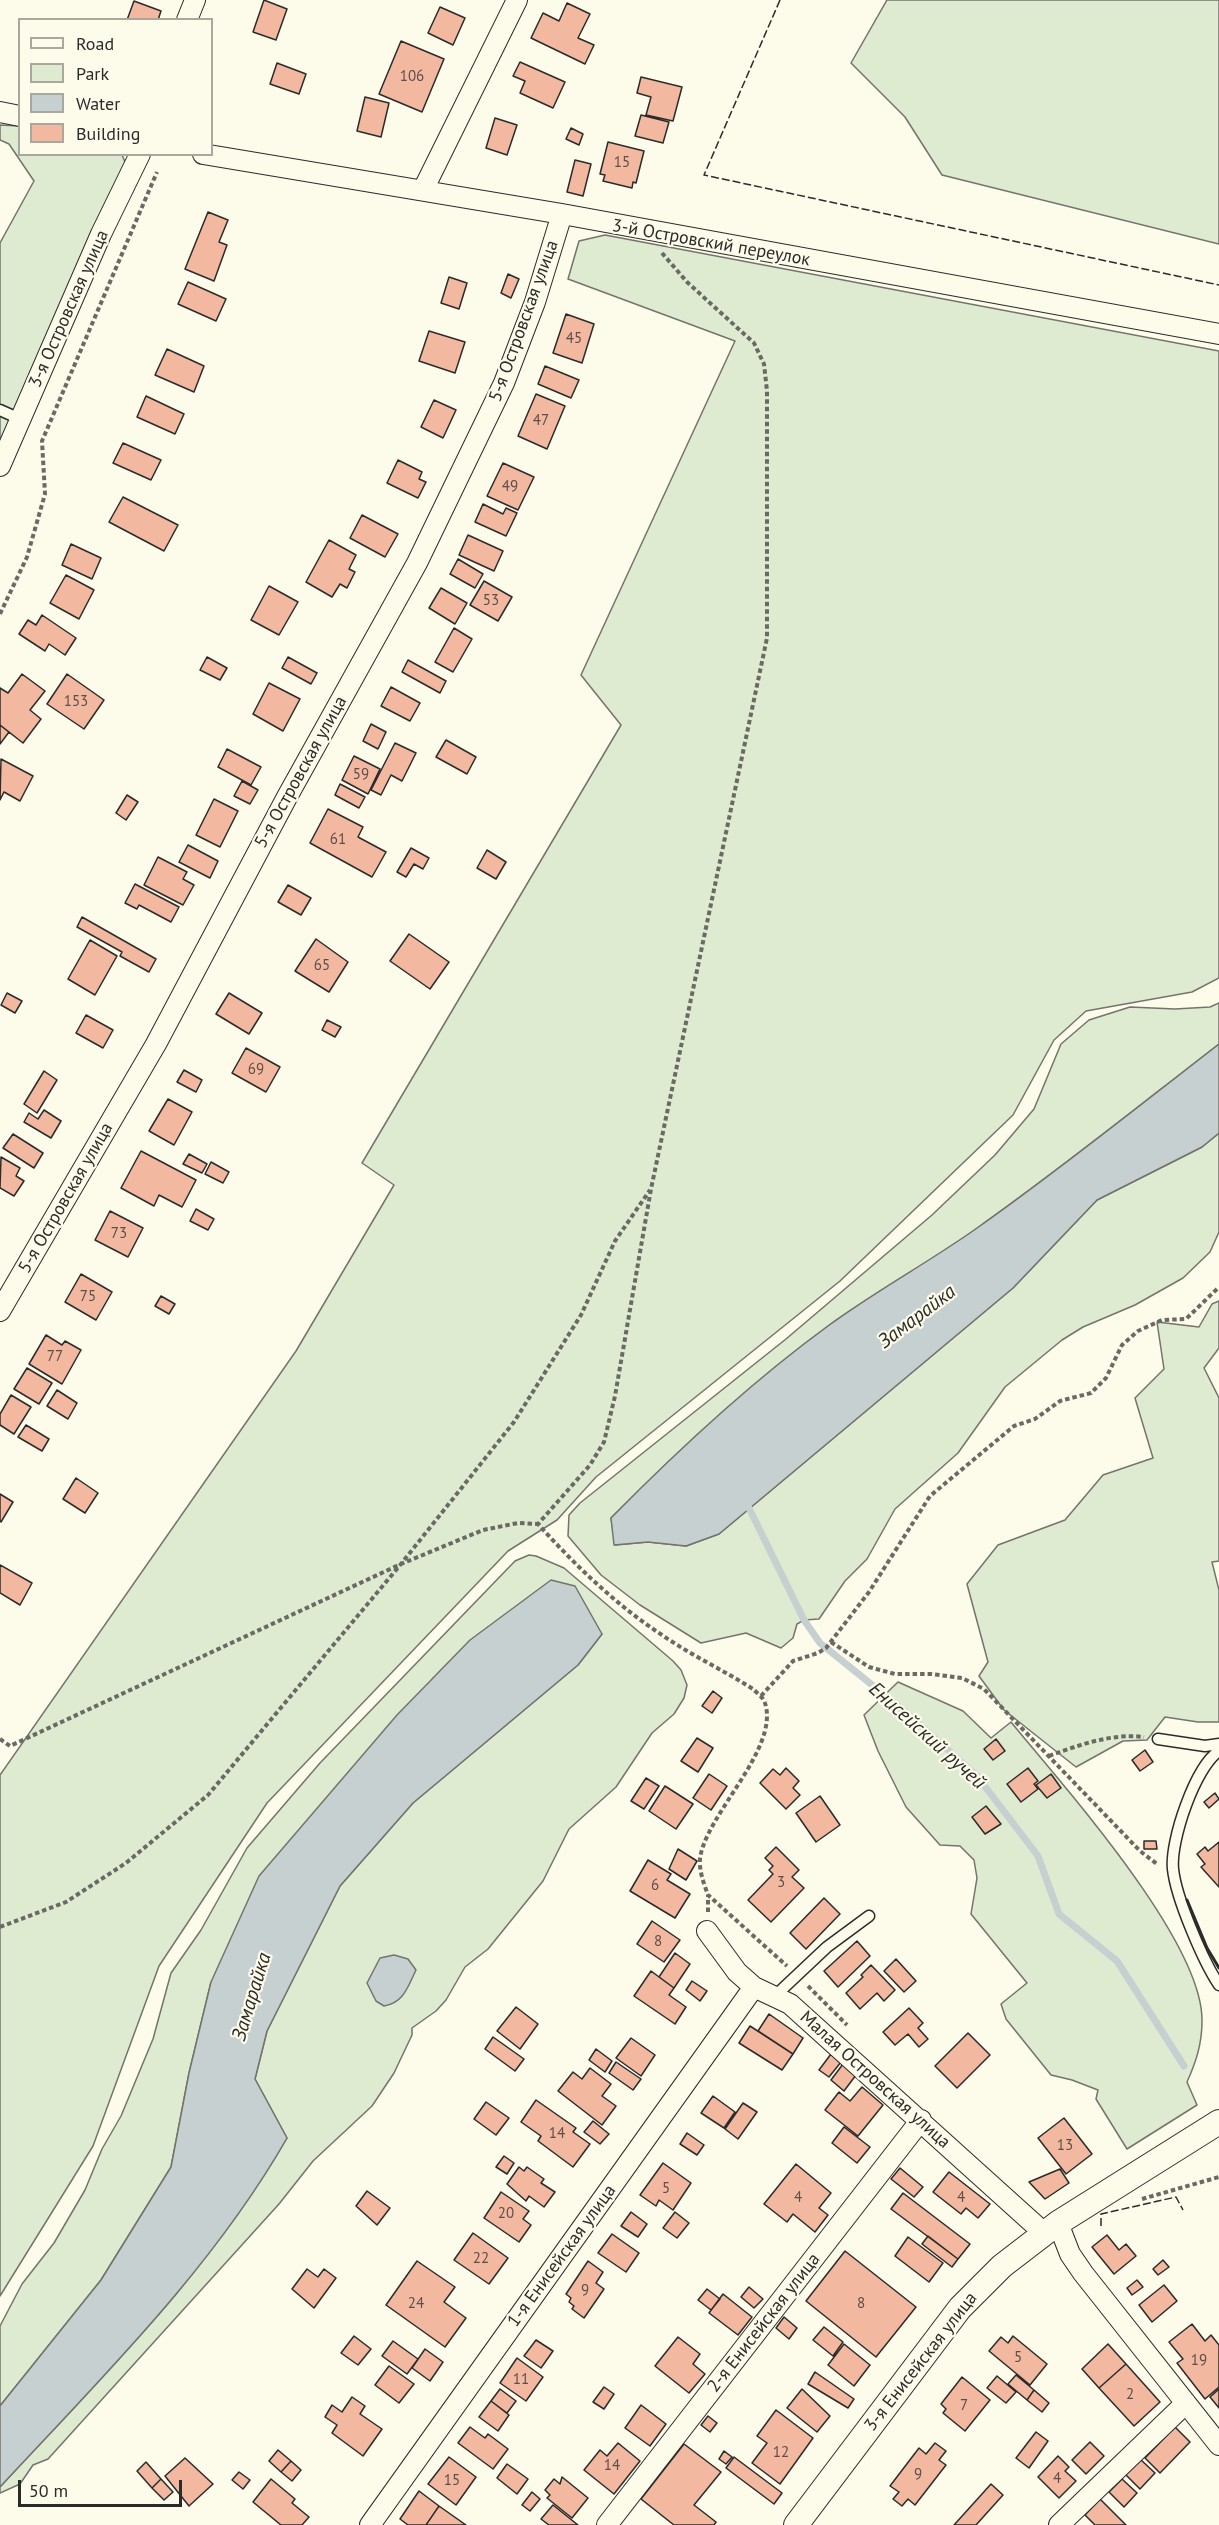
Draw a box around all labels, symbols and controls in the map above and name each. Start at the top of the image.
legend [18,18,213,156]
text: Road [76,32,114,55]
text: Park [76,62,109,85]
house number: 106 [400,68,424,86]
text: Water [76,92,120,115]
text: Building [76,122,140,145]
house number: 15 [614,154,630,172]
street label: 3-й Островский переулок [610,215,812,271]
street label: 3-я Островская улица [25,227,113,391]
street label: 5-я Островская улица [485,237,563,405]
house number: 45 [566,330,582,348]
house number: 47 [533,412,549,430]
house number: 49 [502,478,518,496]
house number: 53 [483,592,499,610]
street label: 5-я Островская улица [250,692,352,852]
house number: 153 [64,693,88,711]
house number: 59 [353,766,369,784]
house number: 61 [330,831,346,849]
house number: 65 [314,957,330,975]
house number: 69 [248,1061,264,1079]
street label: 5-я Островская улица [14,1119,118,1277]
house number: 73 [111,1225,127,1243]
water label: Замарайка [874,1280,960,1354]
house number: 75 [80,1288,96,1306]
house number: 77 [47,1348,63,1366]
water label: Енисейский ручей [864,1677,990,1795]
house number: 3 [777,1874,785,1892]
house number: 6 [651,1877,659,1895]
house number: 8 [654,1933,662,1951]
water label: Замарайка [227,1950,277,2044]
street label: Малая Островская улица [795,2007,955,2153]
house number: 14 [549,2125,565,2143]
house number: 13 [1057,2137,1073,2155]
house number: 5 [662,2180,670,2198]
street label: 1-я Енисейская улица [503,2181,621,2331]
house number: 4 [794,2189,802,2207]
house number: 4 [957,2189,965,2207]
house number: 20 [498,2205,514,2223]
street label: 2-я Енисейская улица [703,2249,825,2397]
house number: 22 [473,2250,489,2268]
house number: 9 [581,2282,589,2300]
street label: 3-я Енисейская улица [860,2288,982,2436]
house number: 24 [408,2295,424,2313]
house number: 8 [857,2295,865,2313]
house number: 5 [1014,2349,1022,2367]
house number: 19 [1191,2352,1207,2370]
house number: 11 [513,2371,529,2389]
house number: 2 [1126,2386,1134,2404]
house number: 7 [960,2397,968,2415]
house number: 12 [773,2444,789,2462]
house number: 14 [604,2457,620,2475]
house number: 9 [914,2466,922,2484]
scale bar [21,2468,184,2506]
house number: 4 [1053,2470,1061,2488]
house number: 15 [444,2472,460,2490]
text: 50 m [29,2479,68,2502]

